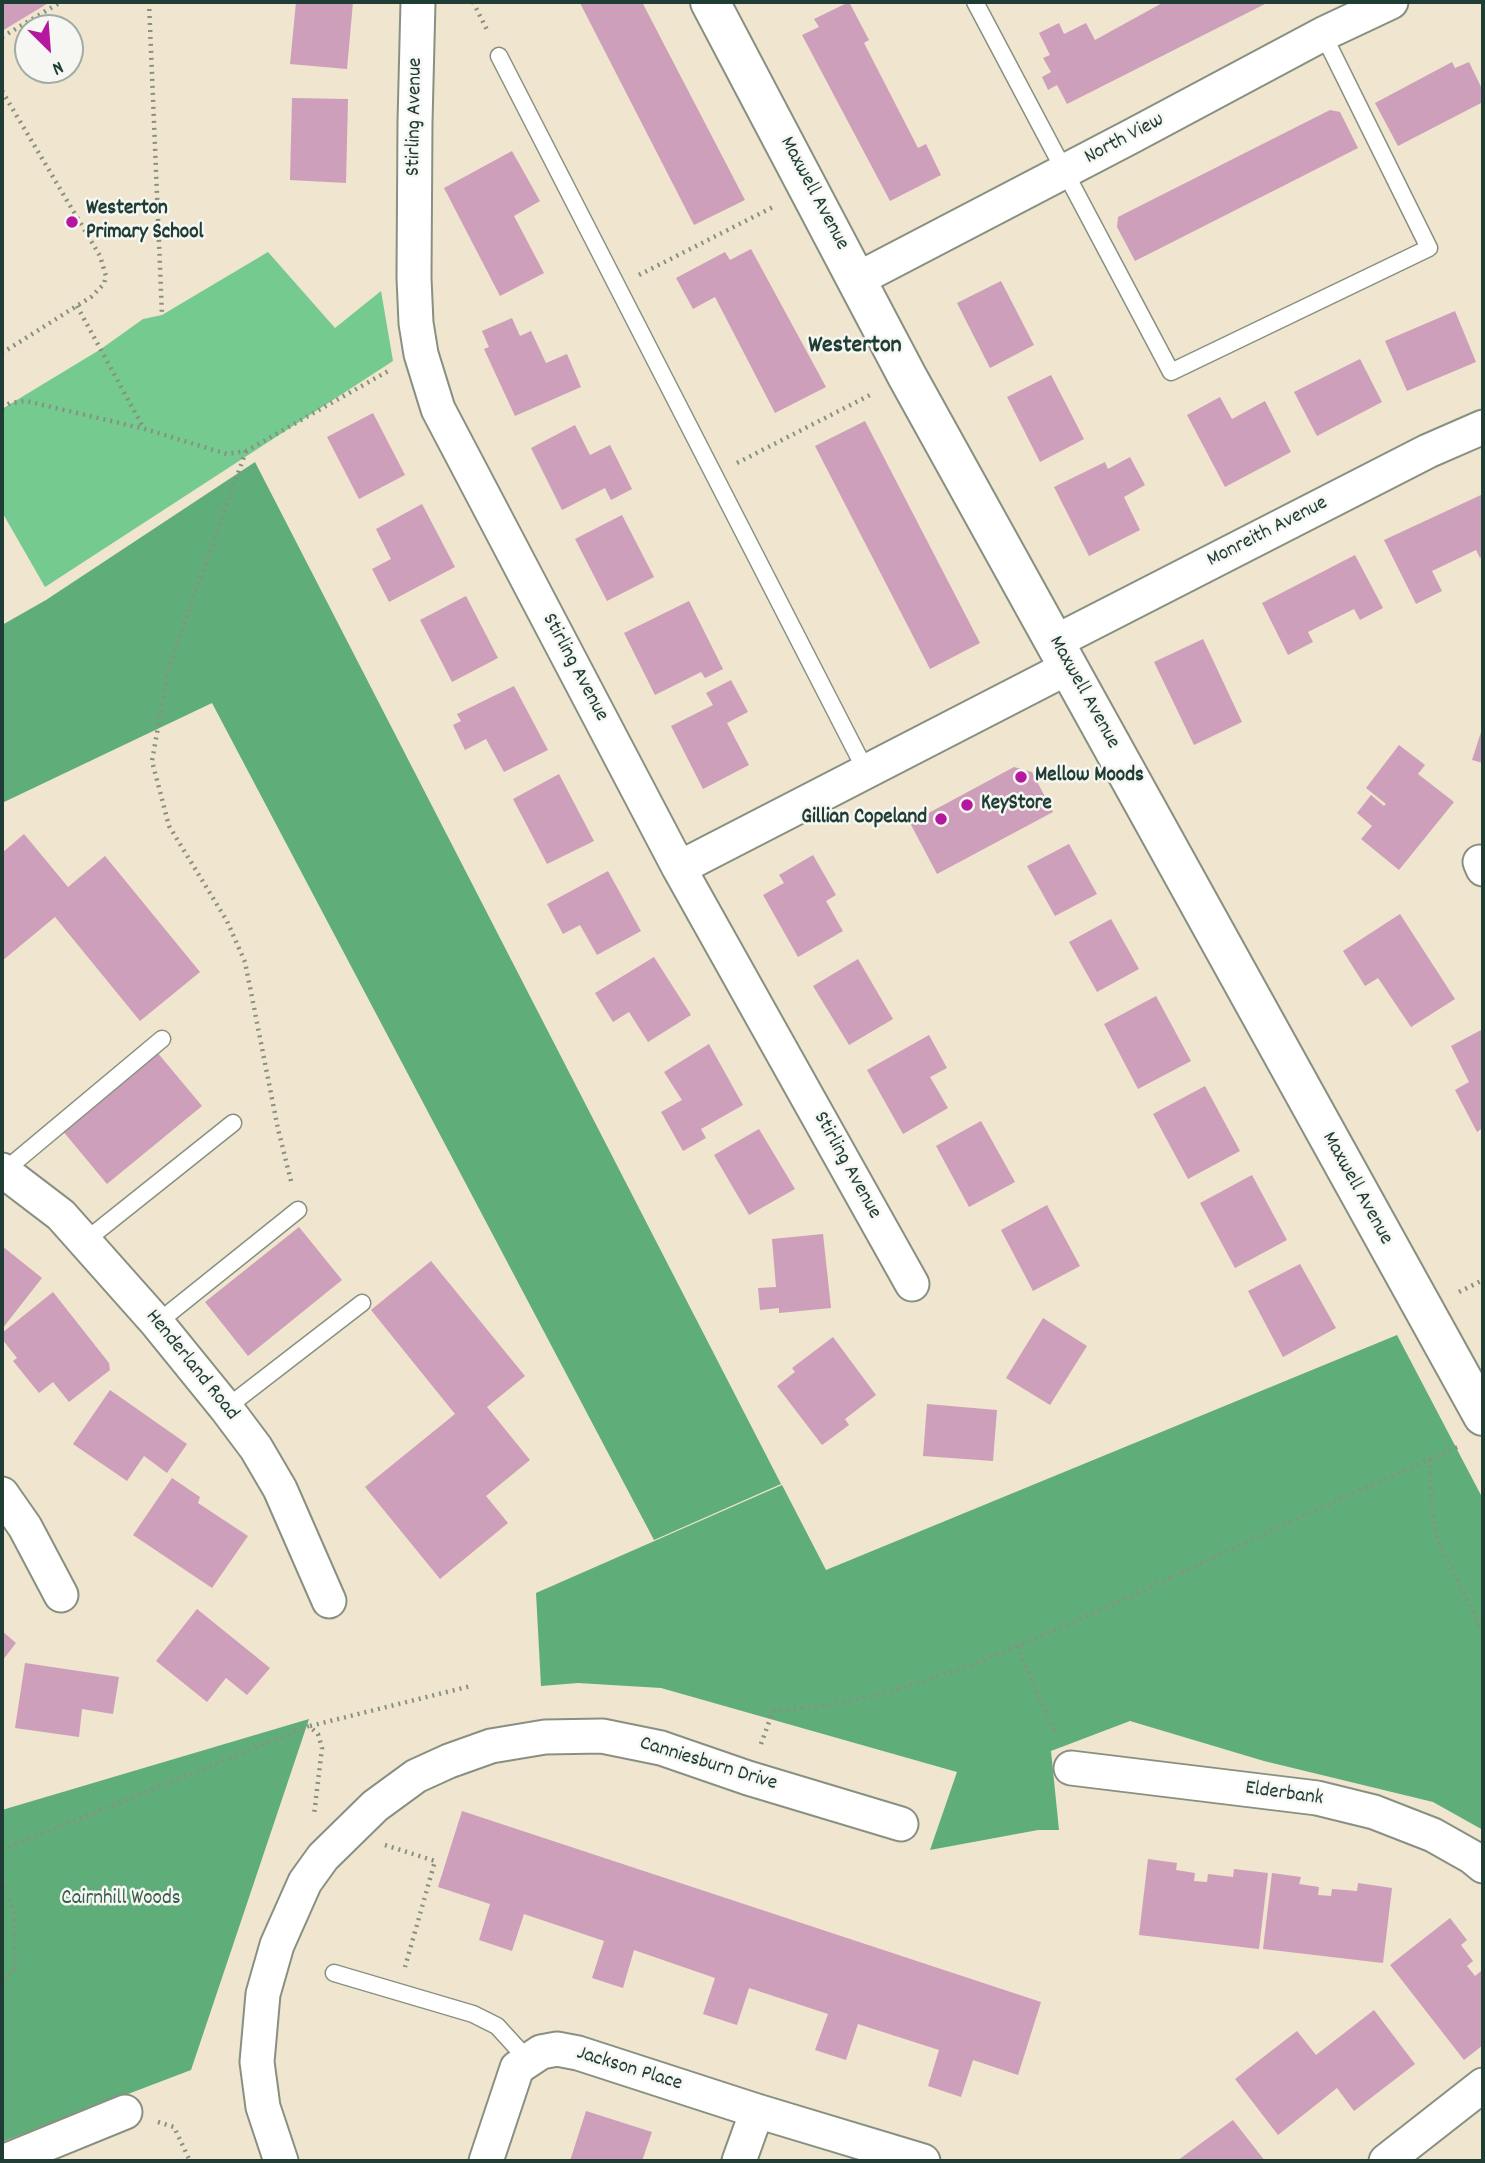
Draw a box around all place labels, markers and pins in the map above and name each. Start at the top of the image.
place label: Westerton Primary School [86,197,204,247]
marker: Westerton Primary School [64,214,80,230]
place label: Mellow Moods [1035,764,1144,790]
marker: Mellow Moods [1013,769,1029,785]
place label: KeyStore [981,792,1052,818]
marker: KeyStore [959,797,975,813]
place label: Gillian Copeland [801,806,927,832]
marker: Gillian Copeland [933,811,949,827]

